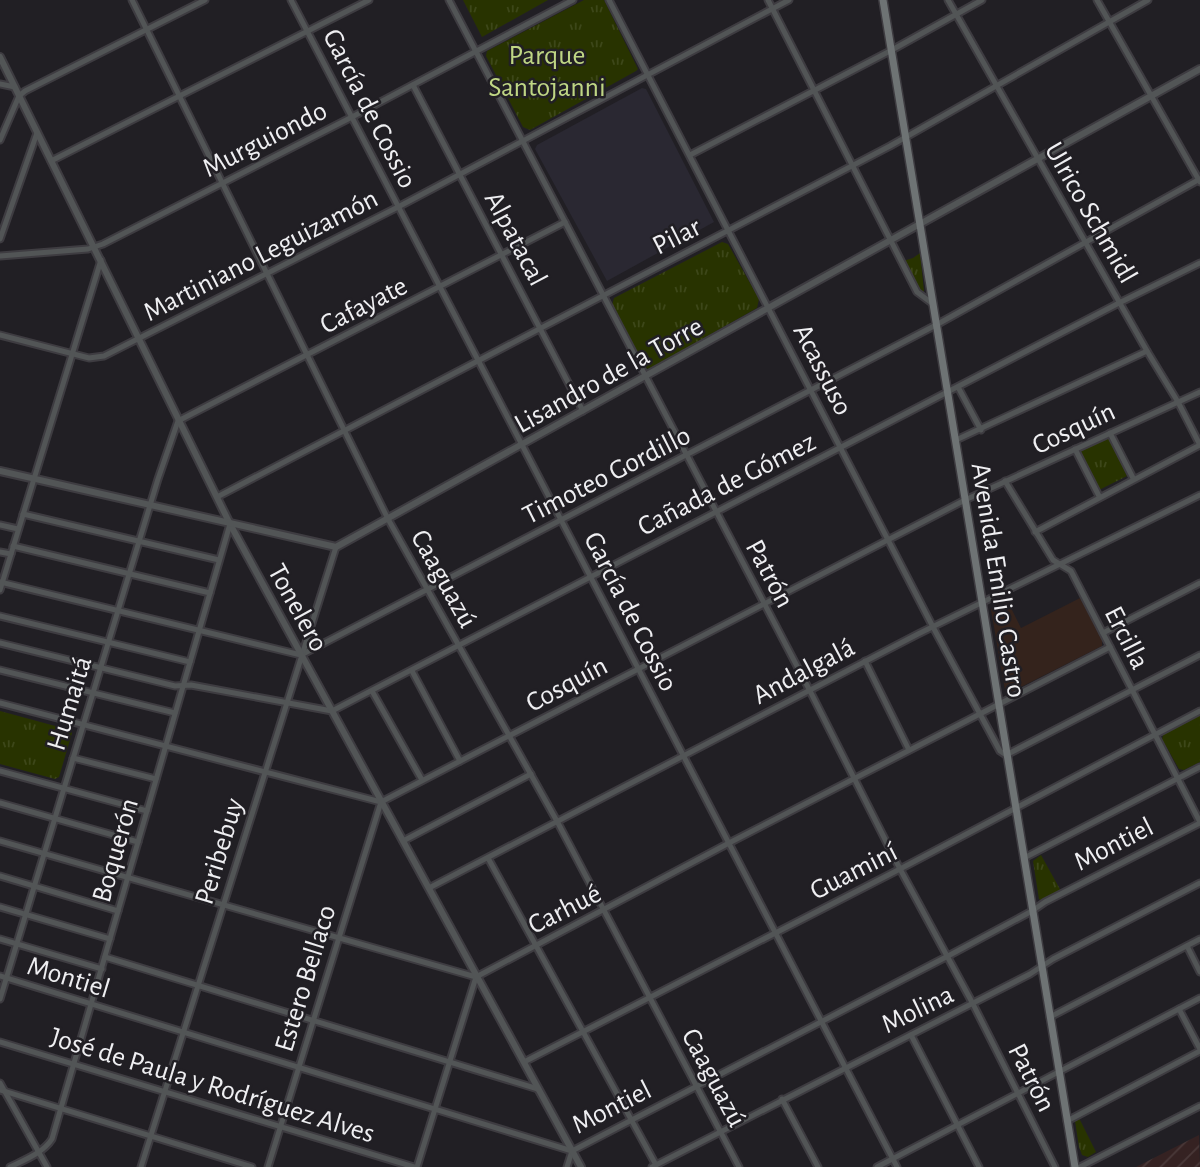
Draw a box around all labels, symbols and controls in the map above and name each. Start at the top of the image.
street label: García de Cossio [317,25,421,193]
park label: Parque Santojanni [488,42,606,102]
street label: Murguiondo [198,97,332,183]
street label: Ulrico Schmidl [1039,138,1142,288]
street label: Martiniano Leguizamón [139,185,383,327]
street label: Alpatacal [479,187,552,291]
street label: Pilar [648,213,706,261]
street label: Cafayate [316,272,412,340]
street label: Lisandro de la Torre [510,312,708,439]
street label: Acassuso [787,320,857,420]
street label: Cosquín [1028,398,1120,460]
street label: Timoteo Gordillo [519,422,695,530]
street label: Cañada de Gómez [634,428,820,542]
street label: Avenida Emilio Castro [966,461,1030,700]
street label: Caaguazú [405,525,481,633]
street label: García de Cossio [578,528,682,696]
street label: Patrón [740,535,799,613]
street label: Tonelero [262,560,333,656]
street label: Ercilla [1099,602,1154,674]
street label: Andalgalá [748,633,859,710]
street label: Cosquín [522,652,612,718]
street label: Humaitá [42,653,97,754]
street label: Boquerón [88,795,144,906]
street label: Peribebuy [190,795,249,908]
street label: Montiel [1070,813,1158,877]
street label: Guaminí [806,838,902,905]
street label: Carhué [524,880,606,940]
street label: Estero Bellaco [270,902,341,1055]
street label: Montiel [24,952,113,1004]
street label: Molina [877,980,958,1039]
street label: José de Paula y Rodríguez Alves [47,1023,378,1149]
street label: Caaguazú [676,1024,751,1132]
street label: Patrón [1002,1039,1060,1117]
street label: Montiel [568,1076,656,1140]

